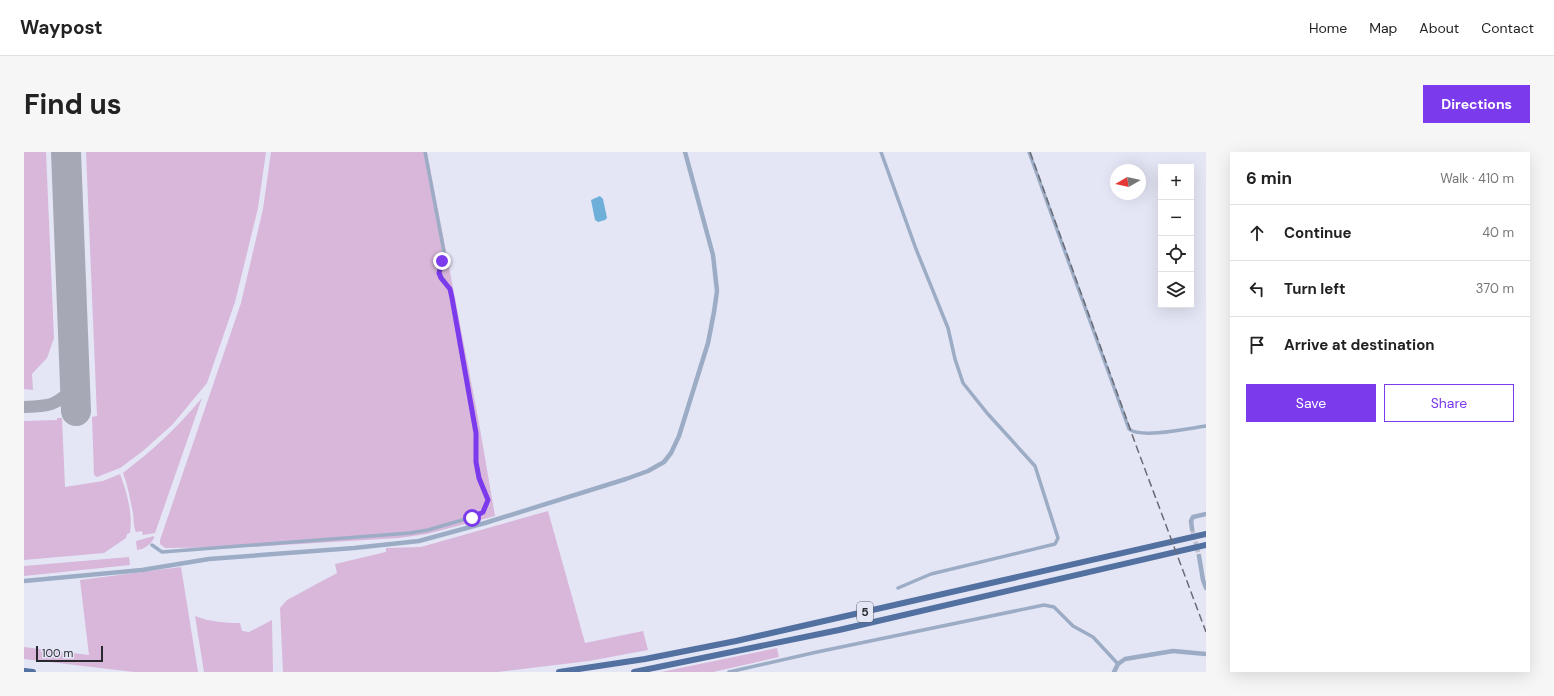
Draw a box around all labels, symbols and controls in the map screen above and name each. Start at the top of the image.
text: Waypost [20,15,103,40]
text: Home [1309,19,1347,37]
text: Map [1369,19,1397,37]
text: About [1419,19,1459,37]
text: Contact [1481,19,1534,37]
button: Directions [1423,85,1530,123]
text: Find us [24,86,122,123]
north arrow [1110,164,1146,200]
map controls [1158,164,1194,308]
button: + [1158,164,1194,200]
text: 6 min [1246,167,1292,189]
text: Walk · 410 m [1440,170,1514,187]
button: − [1158,200,1194,236]
icon: ahead [1246,222,1268,244]
text: Continue [1284,223,1352,243]
text: 40 m [1482,224,1514,241]
button: locate [1158,236,1194,272]
route end [433,252,451,270]
button: layers [1158,272,1194,308]
icon: left [1246,278,1268,300]
text: Turn left [1284,279,1345,299]
text: 370 m [1476,280,1514,297]
icon: arrive [1246,334,1268,356]
text: Arrive at destination [1284,335,1435,355]
button: Save [1246,384,1376,422]
button: Share [1384,384,1514,422]
route start [463,509,481,527]
road number: 5 [857,602,873,622]
scale bar [36,644,103,663]
text: 100 m [42,646,73,660]

